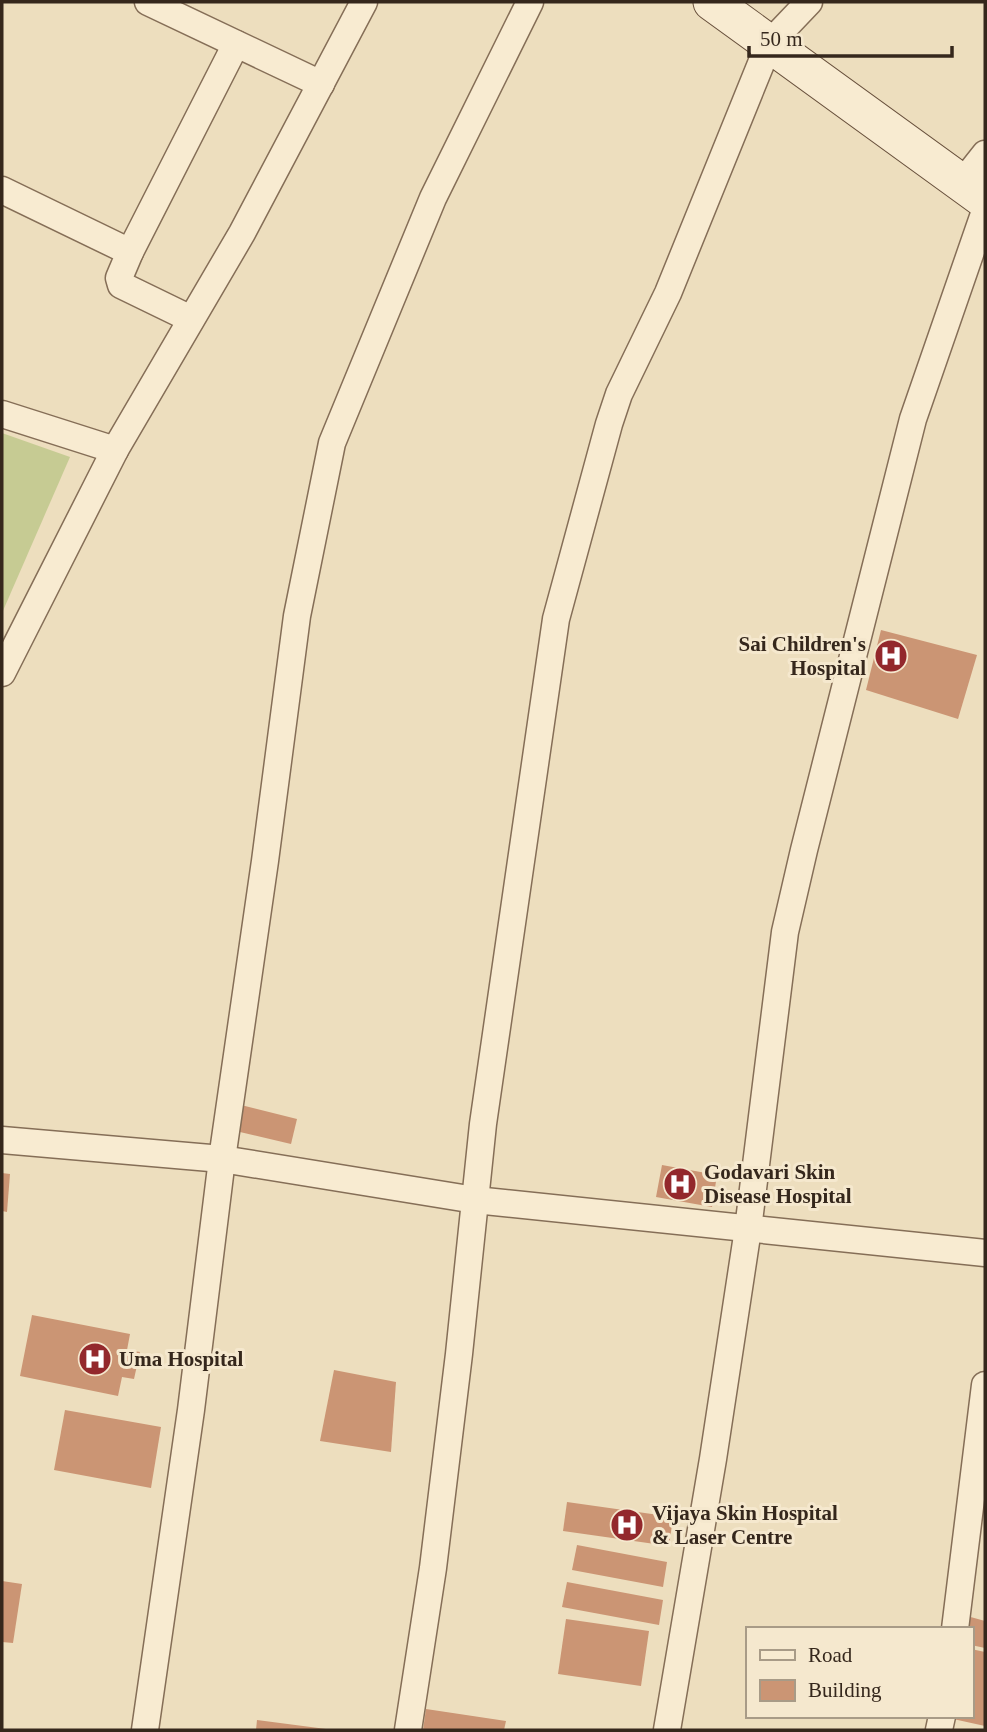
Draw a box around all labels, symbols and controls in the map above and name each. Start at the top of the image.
scale bar [749,14,952,58]
text: 50 m [760,27,803,51]
place label: Sai Children's Hospital [739,632,866,680]
hospital icon: Sai Children's Hospital [872,637,910,675]
place label: Godavari Skin Disease Hospital [704,1160,852,1208]
hospital icon: Godavari Skin Disease Hospital [661,1165,699,1203]
hospital icon: Uma Hospital [76,1340,114,1378]
place label: Uma Hospital [119,1347,243,1371]
place label: Vijaya Skin Hospital & Laser Centre [652,1501,838,1549]
hospital icon: Vijaya Skin Hospital & Laser Centre [608,1506,646,1544]
legend [746,1627,973,1718]
text: Road [808,1643,853,1667]
text: Building [808,1678,882,1702]

